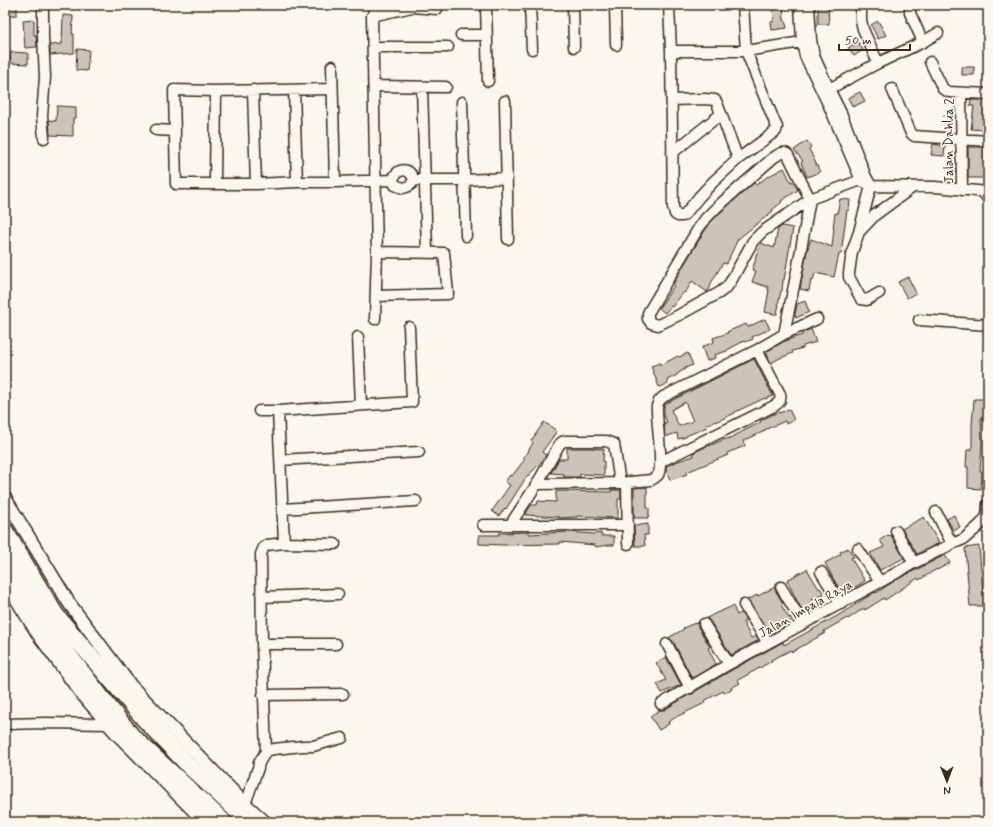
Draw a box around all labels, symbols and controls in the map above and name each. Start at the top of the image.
scale bar [839,26,910,52]
text: 50 m [845,33,872,49]
street label: Jalan Dahlia 2 [941,98,958,184]
street label: Jalan Impala Raya [756,576,856,642]
north arrow [927,761,967,801]
text: N [943,783,951,797]

